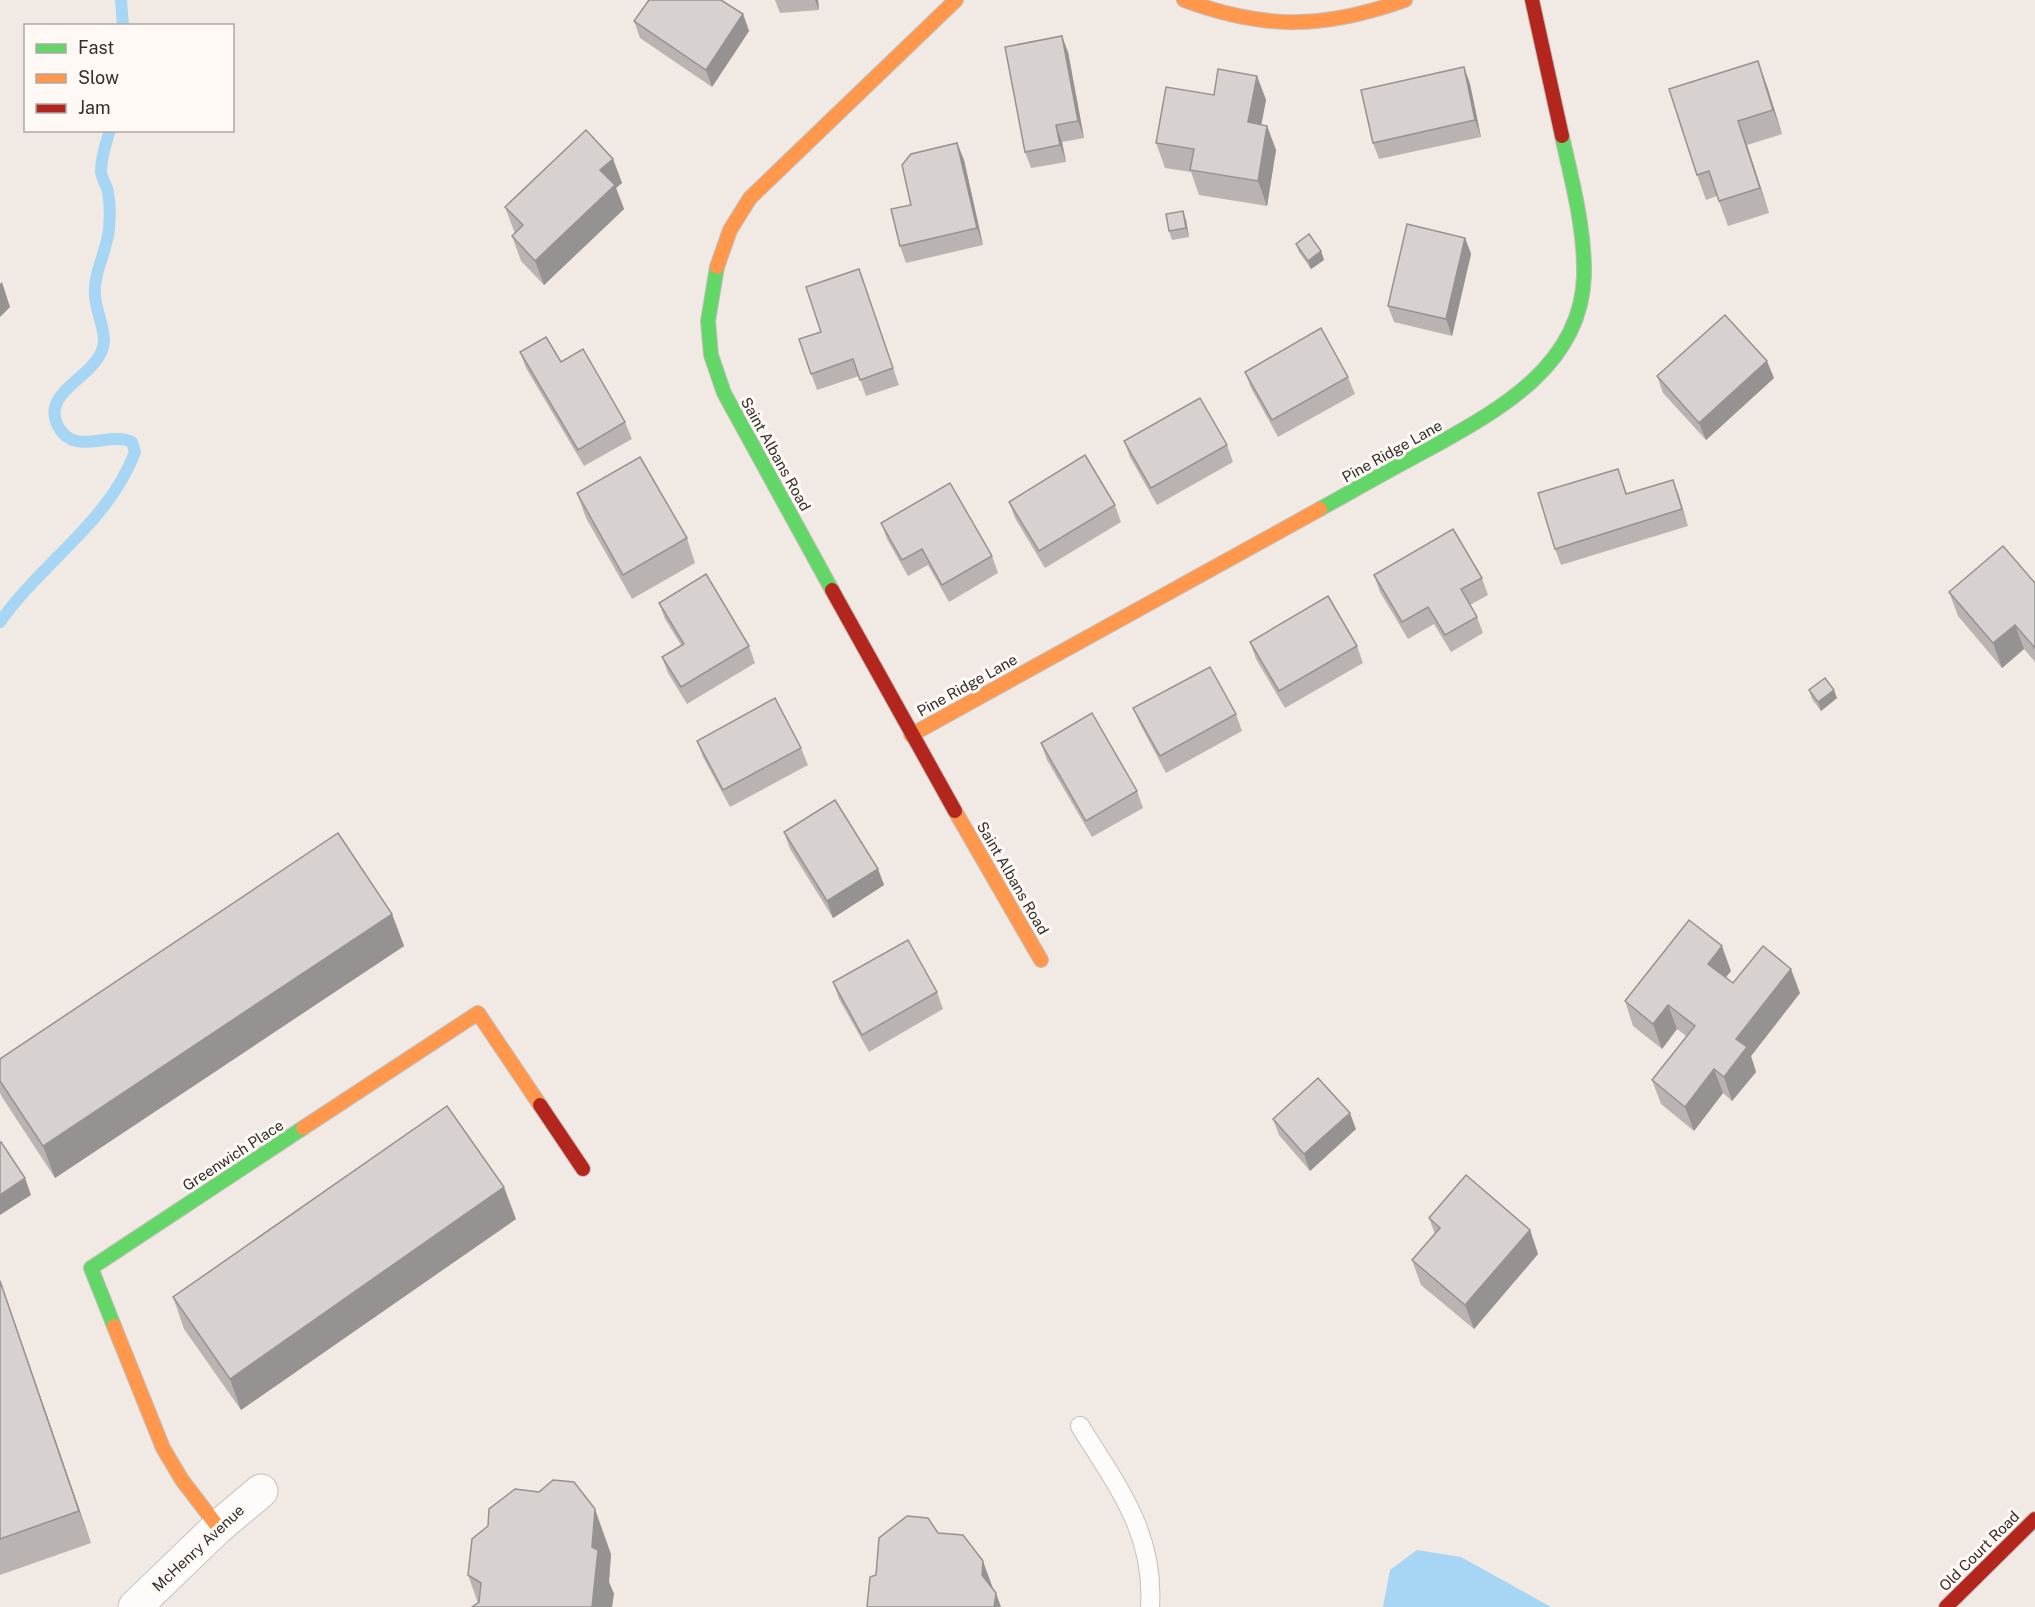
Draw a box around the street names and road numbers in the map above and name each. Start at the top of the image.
street label: Saint Albans Road [738,394,814,514]
street label: Pine Ridge Lane [1339,416,1445,486]
street label: Pine Ridge Lane [914,650,1020,720]
street label: Saint Albans Road [974,819,1052,937]
street label: Greenwich Place [179,1116,287,1194]
street label: McHenry Avenue [149,1501,247,1595]
street label: Old Court Road [1936,1508,2022,1594]

